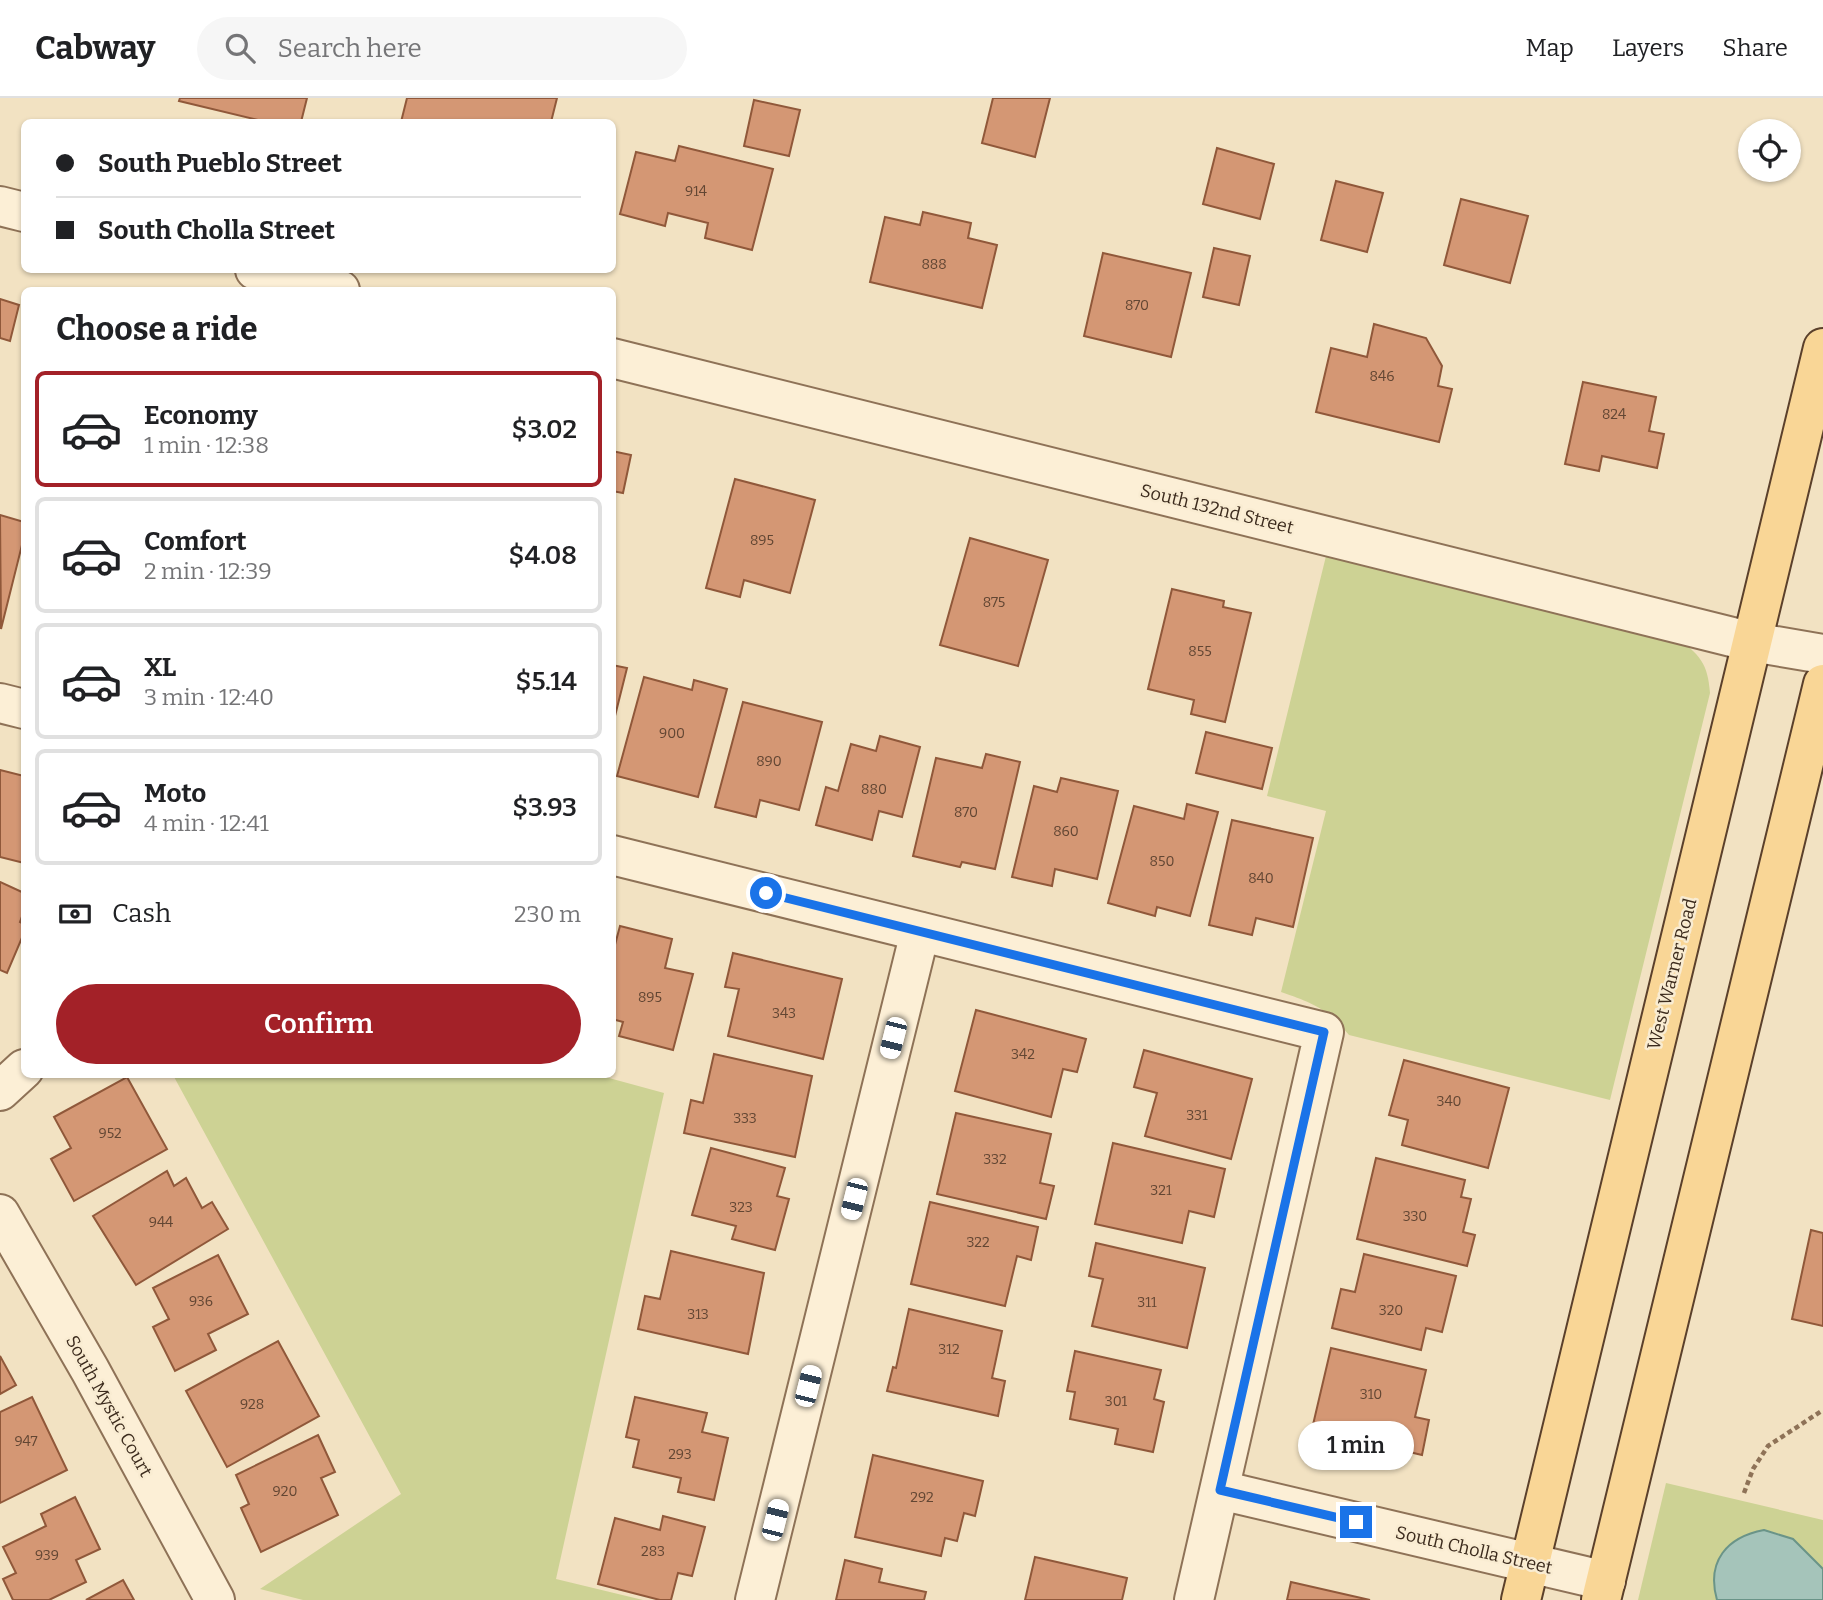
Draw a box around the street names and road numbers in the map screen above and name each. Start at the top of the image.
street label: South 132nd Street [1138,479,1296,539]
street label: West Warner Road [1643,896,1702,1052]
street label: South Mystic Court [61,1331,157,1481]
street label: South Cholla Street [1393,1521,1555,1579]

